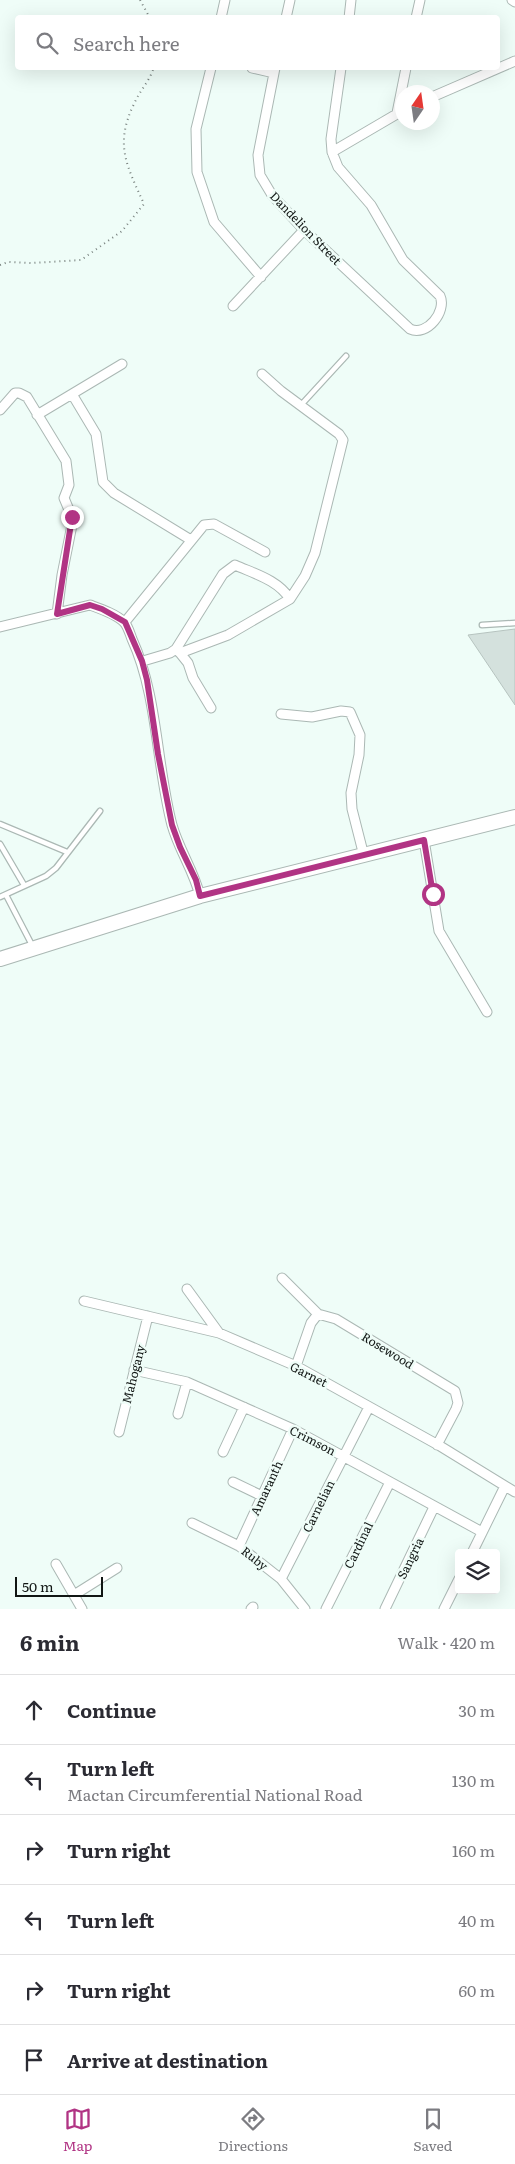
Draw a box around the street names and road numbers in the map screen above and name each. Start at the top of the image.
street label: Dandelion Street [266,187,346,269]
street label: Rosewood [358,1327,418,1373]
street label: Mahogany [117,1342,149,1405]
street label: Garnet [287,1357,331,1391]
street label: Crimson [287,1421,339,1459]
street label: Amaranth [245,1457,287,1519]
street label: Carnelian [298,1477,338,1535]
street label: Cardinal [339,1519,377,1571]
street label: Sangria [392,1534,428,1582]
street label: Ruby [238,1542,272,1574]

